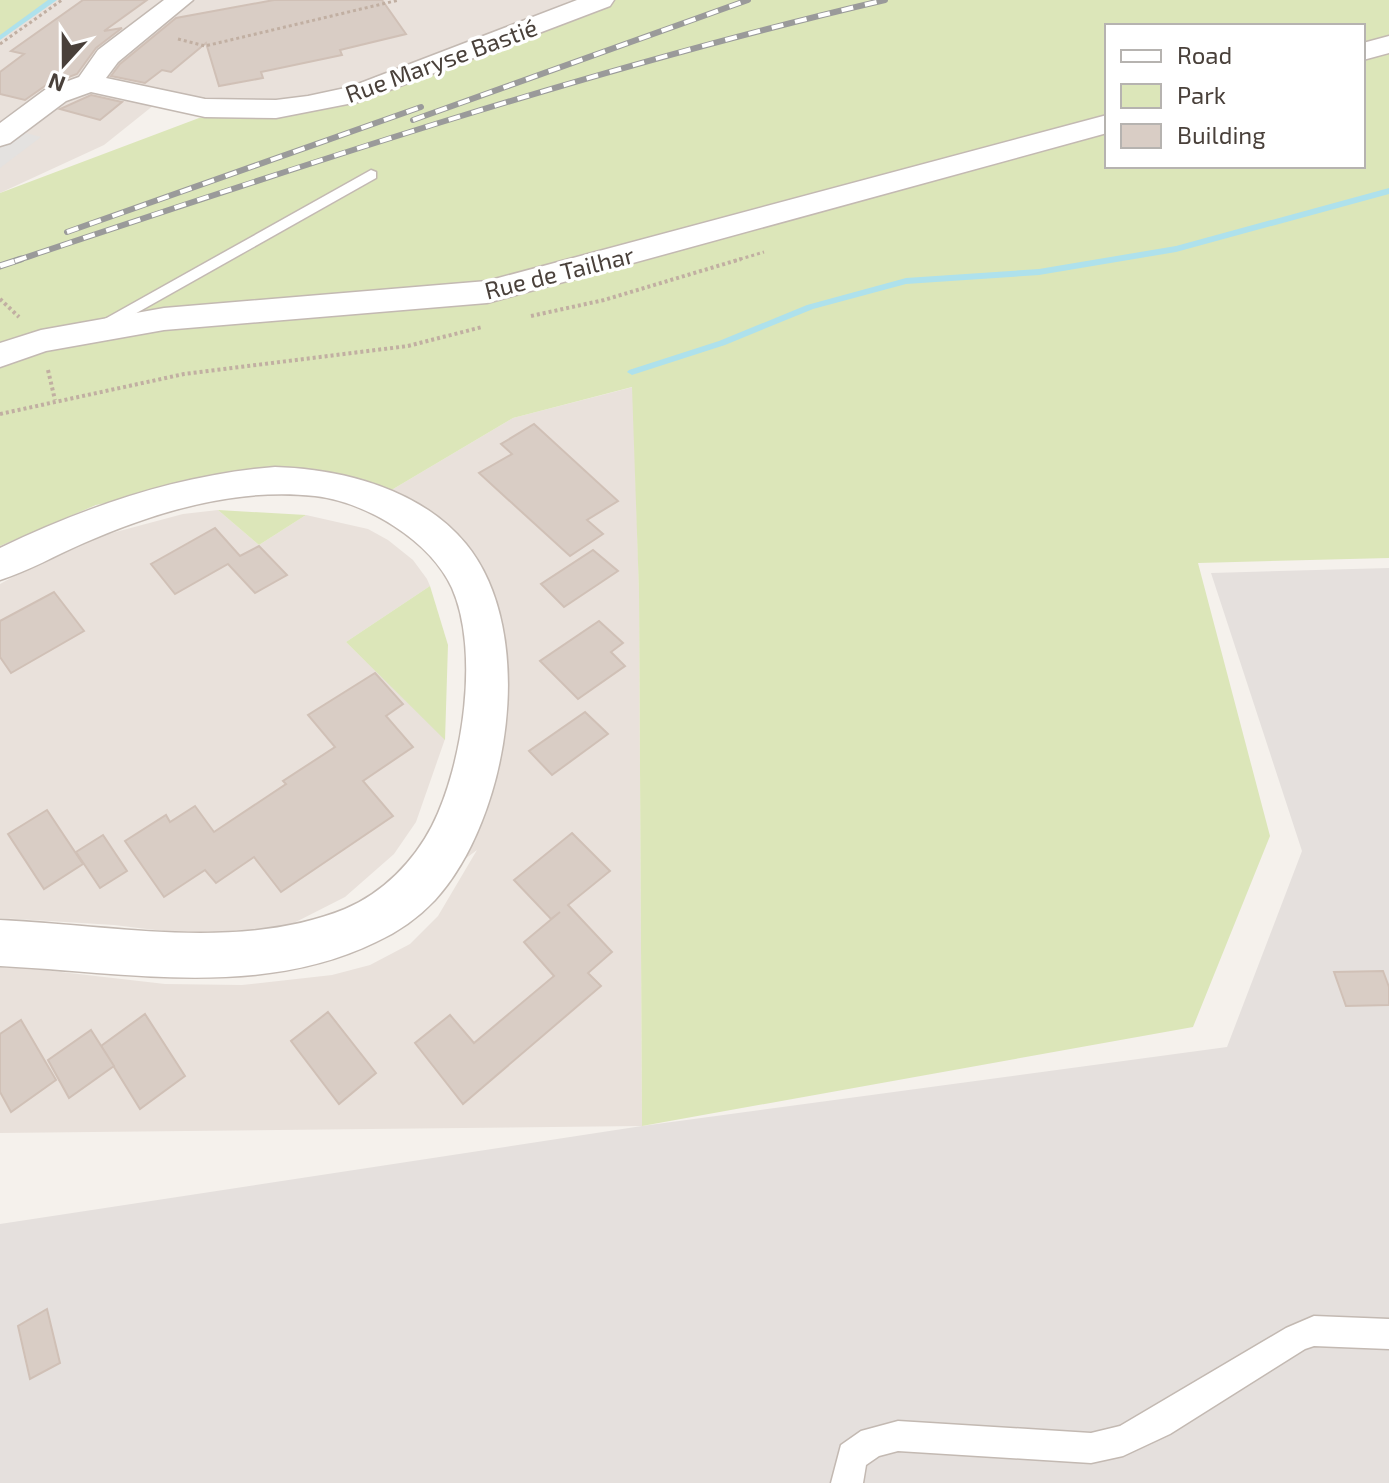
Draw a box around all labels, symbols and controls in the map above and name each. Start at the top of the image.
street label: Rue Maryse Bastié [341,12,541,108]
north arrow [24,24,104,104]
legend [1105,24,1365,168]
text: Road [1177,40,1232,69]
text: N [44,69,69,99]
text: Park [1177,80,1226,109]
text: Building [1177,120,1266,149]
street label: Rue de Tailhar [481,239,637,305]

